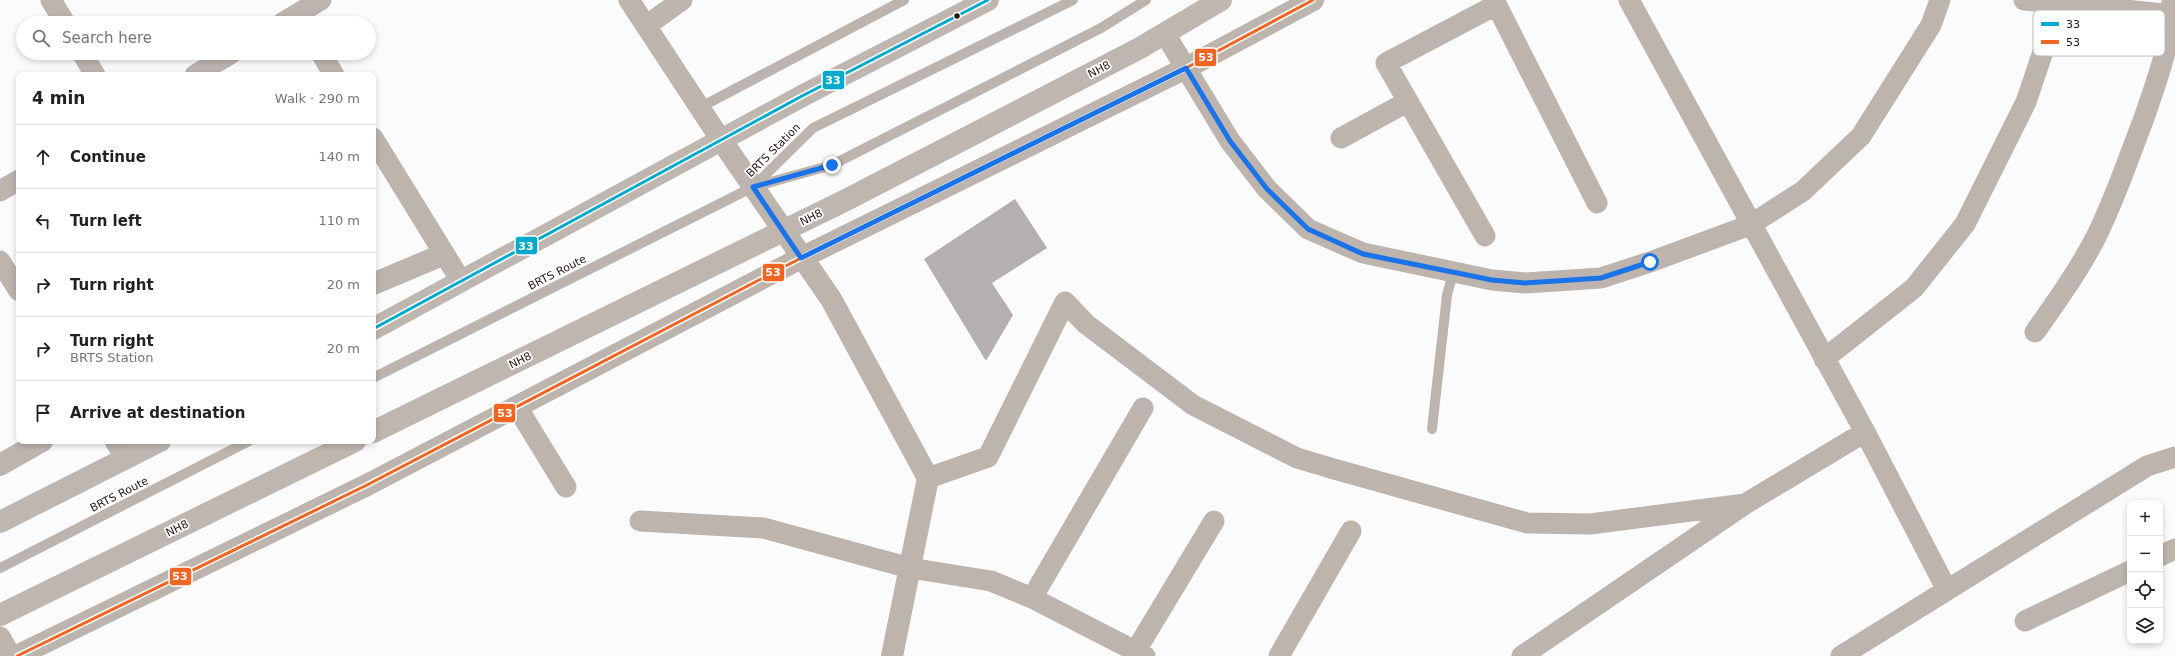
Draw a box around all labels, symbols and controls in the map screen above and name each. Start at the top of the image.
legend [2033,10,2165,56]
unlabelled marker [952,11,962,21]
search box [16,16,376,60]
text: 33 [2066,18,2080,31]
icon: search [30,27,52,49]
text: Search here [62,29,152,47]
text: 53 [2066,36,2080,49]
line badge: 53 [1194,48,1217,67]
text: 53 [1198,51,1214,64]
street label: NH8 [1086,58,1113,81]
line badge: 33 [822,70,845,90]
text: 33 [825,74,841,87]
text: 4 min [32,88,85,108]
text: Walk · 290 m [275,91,360,106]
street label: BRTS Station [744,121,803,180]
icon: ahead [32,146,54,168]
text: Continue [70,148,146,166]
text: 140 m [318,149,360,164]
route end [823,156,841,174]
street label: NH8 [798,206,825,228]
icon: left [32,210,54,232]
text: Turn left [70,212,142,230]
text: 110 m [318,213,360,228]
line badge: 33 [515,236,538,255]
text: 33 [518,240,534,253]
street label: BRTS Route [526,252,589,293]
route start [1641,253,1659,271]
line badge: 53 [762,263,785,282]
text: 53 [765,266,781,279]
icon: right [32,274,54,296]
text: Turn right [70,276,154,294]
text: 20 m [327,277,360,292]
text: Turn right [70,332,154,350]
icon: right [32,338,54,360]
text: 20 m [327,341,360,356]
street label: NH8 [507,349,534,371]
text: BRTS Station [70,350,154,365]
icon: arrive [32,402,54,424]
line badge: 53 [493,403,516,423]
text: Arrive at destination [70,404,245,422]
text: 53 [497,407,513,420]
street label: BRTS Route [88,474,151,515]
map controls [2127,500,2163,644]
button: + [2127,500,2163,536]
street label: NH8 [164,517,191,539]
button: − [2127,536,2163,572]
line badge: 53 [169,567,192,586]
text: 53 [172,570,188,583]
button: locate [2127,572,2163,608]
button: layers [2127,608,2163,644]

